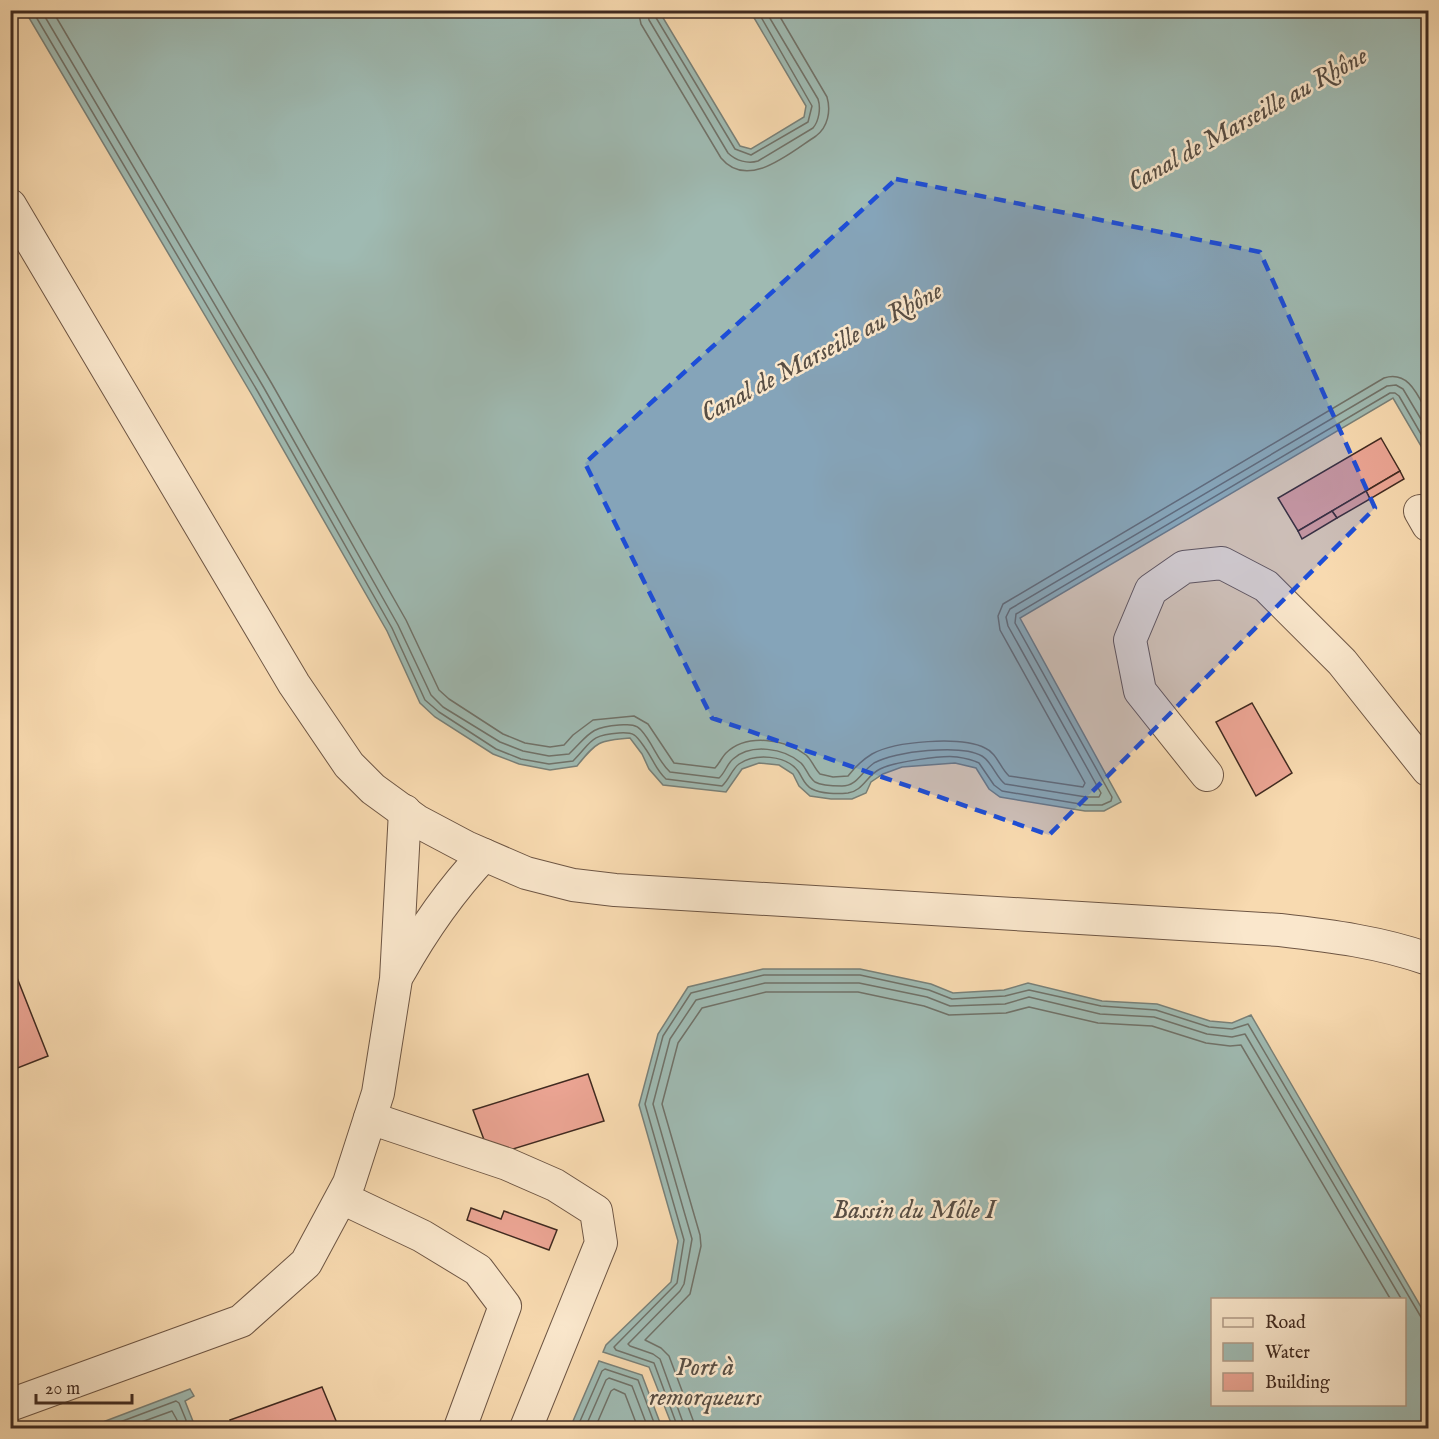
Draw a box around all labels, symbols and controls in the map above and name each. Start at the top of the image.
water label: Canal de Marseille au Rhône [1122,39,1374,199]
water label: Canal de Marseille au Rhône [695,274,949,430]
water label: Bassin du Môle I [832,1194,998,1227]
legend [1211,1298,1406,1406]
text: Road [1265,1312,1306,1335]
text: Water [1265,1342,1310,1365]
water label: Port à remorqueurs [649,1351,762,1414]
scale bar [36,1367,132,1405]
text: Building [1265,1372,1330,1395]
text: 20 m [45,1378,80,1401]

